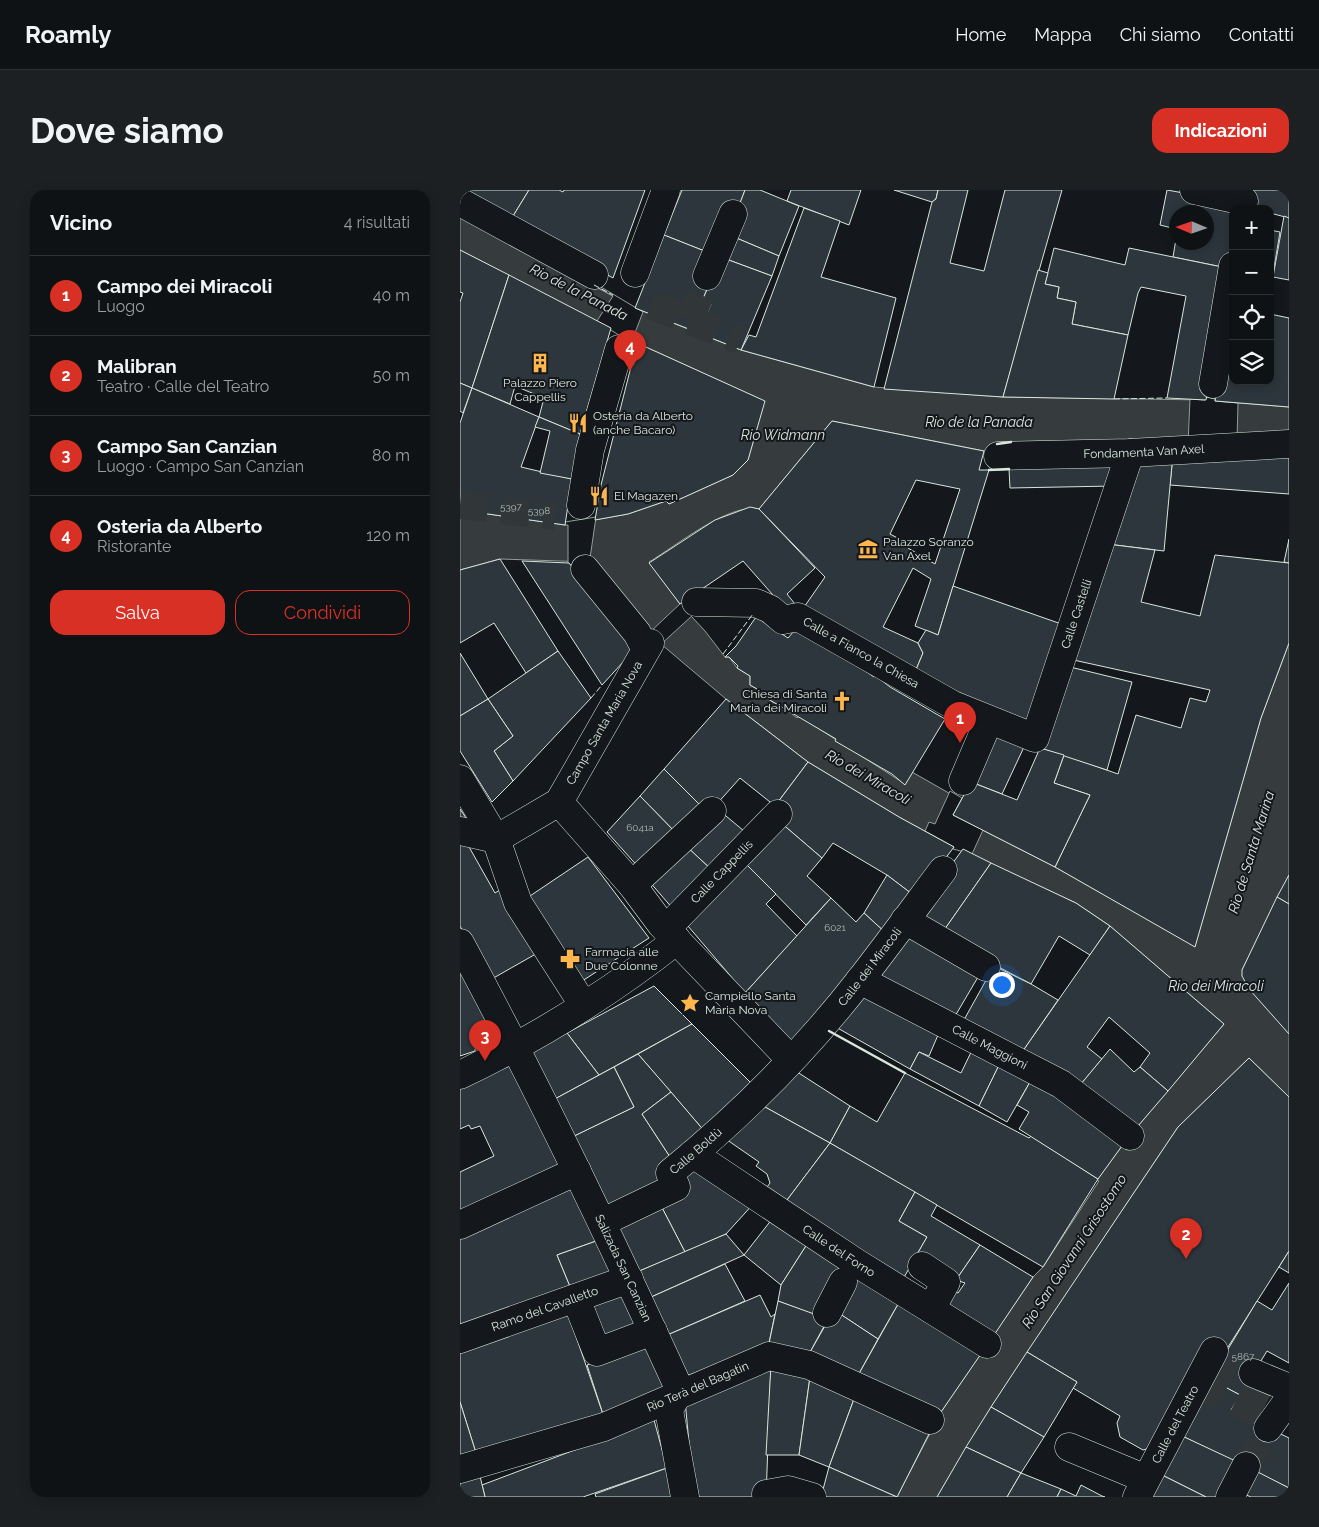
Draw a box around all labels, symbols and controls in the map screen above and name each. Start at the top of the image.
text: Roamly [25,20,111,49]
text: Home [955,24,1006,45]
text: Mappa [1034,24,1092,45]
text: Chi siamo [1120,24,1201,45]
text: Contatti [1229,24,1294,45]
button: Indicazioni [1152,108,1289,153]
text: Dove siamo [30,110,224,151]
north arrow [1169,205,1214,250]
map controls [1229,205,1274,385]
button: + [1229,205,1274,250]
text: Vicino [50,210,112,235]
text: 4 risultati [344,213,410,232]
button: − [1229,250,1274,295]
water label: Rio de la Panada [527,260,631,324]
text: Campo dei Miracoli [97,275,272,297]
text: 1 [62,286,70,305]
text: 40 m [373,286,410,305]
button: locate [1229,295,1274,340]
text: Luogo [97,297,145,316]
pin: 4 [614,330,646,371]
button: layers [1229,340,1274,385]
building icon: Palazzo Piero Cappellis [529,352,551,374]
text: Malibran [97,355,177,377]
text: 2 [61,366,71,385]
text: 50 m [373,366,410,385]
place label: Palazzo Piero Cappellis [503,376,577,404]
text: Teatro · Calle del Teatro [97,377,269,396]
place label: Osteria da Alberto (anche Bacaro) [593,409,693,437]
restaurant icon: Osteria da Alberto (anche Bacaro) [567,412,589,434]
water label: Rio de la Panada [925,414,1033,430]
water label: Rio Widmann [741,427,825,443]
text: Campo San Canzian [97,435,277,457]
street label: Fondamenta Van Axel [1083,442,1206,461]
text: 3 [62,446,70,465]
text: 80 m [372,446,410,465]
text: Luogo · Campo San Canzian [97,457,304,476]
restaurant icon: El Magazen [588,485,610,507]
place label: El Magazen [614,489,678,503]
house number: 5397 [500,501,523,512]
house number: 5398 [528,505,550,516]
text: Osteria da Alberto [97,515,262,537]
text: 4 [61,526,71,545]
text: 120 m [366,526,410,545]
place label: Palazzo Soranzo Van Axel [883,535,974,563]
text: Ristorante [97,537,172,556]
museum icon: Palazzo Soranzo Van Axel [857,538,879,560]
street label: Calle Castelli [1058,577,1094,650]
button: Salva [50,590,225,635]
button: Condividi [235,590,410,635]
street label: Calle a Fianco la Chiesa [801,614,921,691]
street label: Campo Santa Maria Nova [563,659,645,787]
place label: Chiesa di Santa Maria dei Miracoli [730,687,827,715]
church icon: Chiesa di Santa Maria dei Miracoli [831,690,853,712]
pin: 1 [944,702,976,743]
water label: Rio dei Miracoli [823,746,914,808]
water label: Rio de Santa Marina [1225,789,1277,915]
house number: 6041a [626,822,654,833]
street label: Calle Cappellis [688,837,756,906]
house number: 6021 [824,922,847,933]
street label: Calle dei Miracoli [835,925,904,1009]
place label: Farmacia alle Due Colonne [585,945,659,973]
pharmacy icon: Farmacia alle Due Colonne [559,948,581,970]
your location [989,972,1015,998]
water label: Rio dei Miracoli [1168,978,1265,994]
place label: Campiello Santa Maria Nova [705,989,796,1017]
place icon: Campiello Santa Maria Nova [679,992,701,1014]
pin: 3 [469,1020,501,1061]
street label: Calle Maggioni [950,1022,1030,1072]
street label: Calle Boldù [667,1125,725,1177]
water label: Rio San Giovanni Grisostomo [1018,1171,1130,1331]
street label: Salizada San Canzian [592,1212,654,1324]
pin: 2 [1170,1218,1202,1259]
street label: Calle del Forno [800,1222,878,1280]
street label: Ramo del Cavalletto [490,1284,600,1334]
house number: 5867 [1232,1351,1255,1362]
street label: Rio Terà del Bagatin [645,1359,751,1415]
street label: Calle del Teatro [1149,1383,1202,1466]

